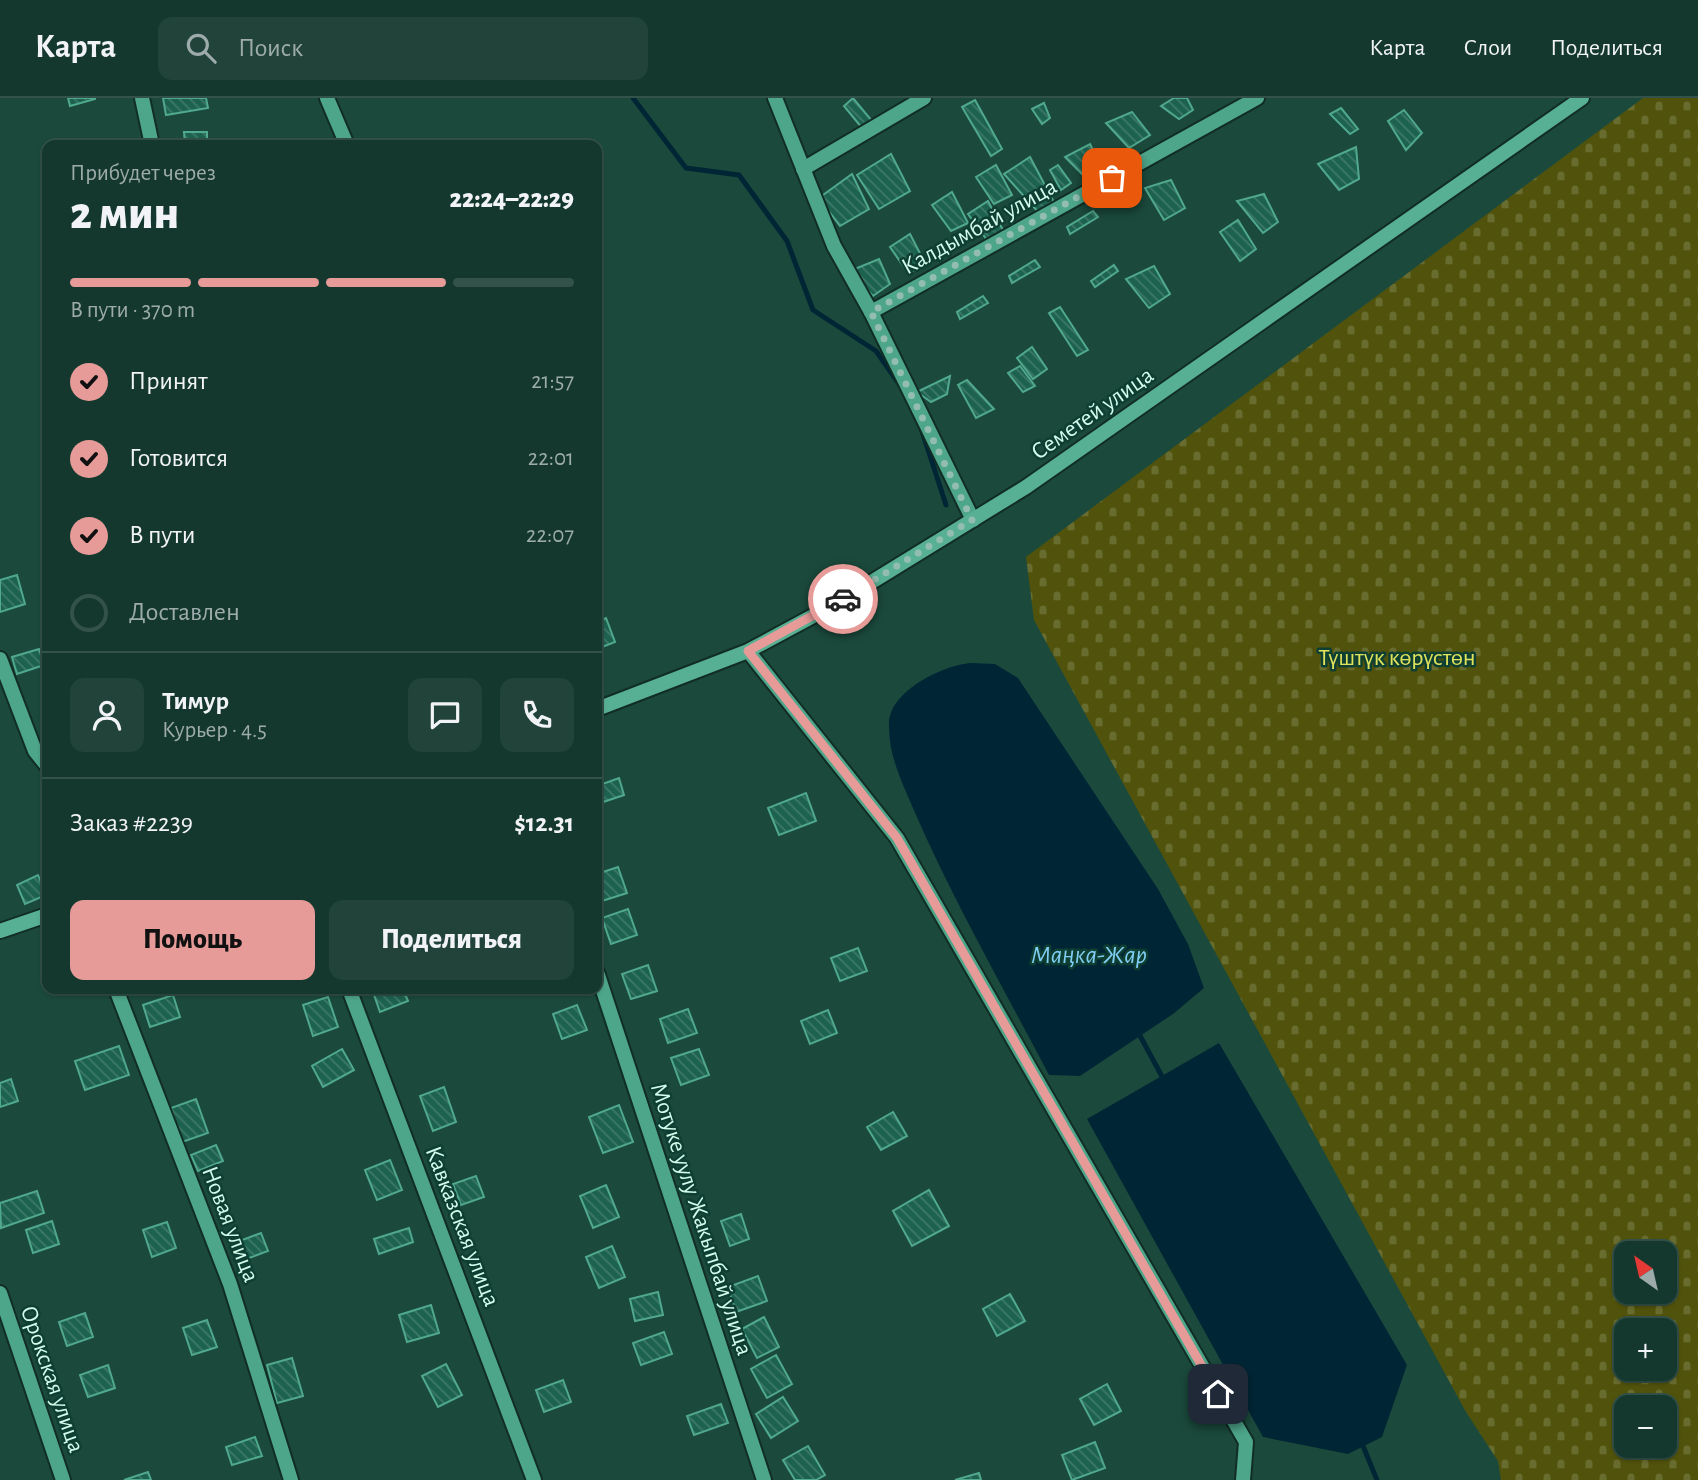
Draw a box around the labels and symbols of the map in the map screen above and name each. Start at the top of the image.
pin [1082,148,1142,208]
street label: Калдымбай улица [898,174,1061,279]
street label: Семетей улица [1027,363,1158,465]
courier [808,564,878,634]
park label: Түштүк көрүстөн [1318,646,1476,670]
water label: Маңка-Жар [1031,942,1147,968]
street label: Мотуке уулу Жакыпбай улица [646,1080,756,1358]
street label: Кавказская улица [421,1143,504,1310]
street label: Новая улица [197,1163,263,1286]
north arrow [1614,1241,1676,1304]
street label: Орокская улица [16,1303,88,1456]
pin [1188,1364,1248,1424]

